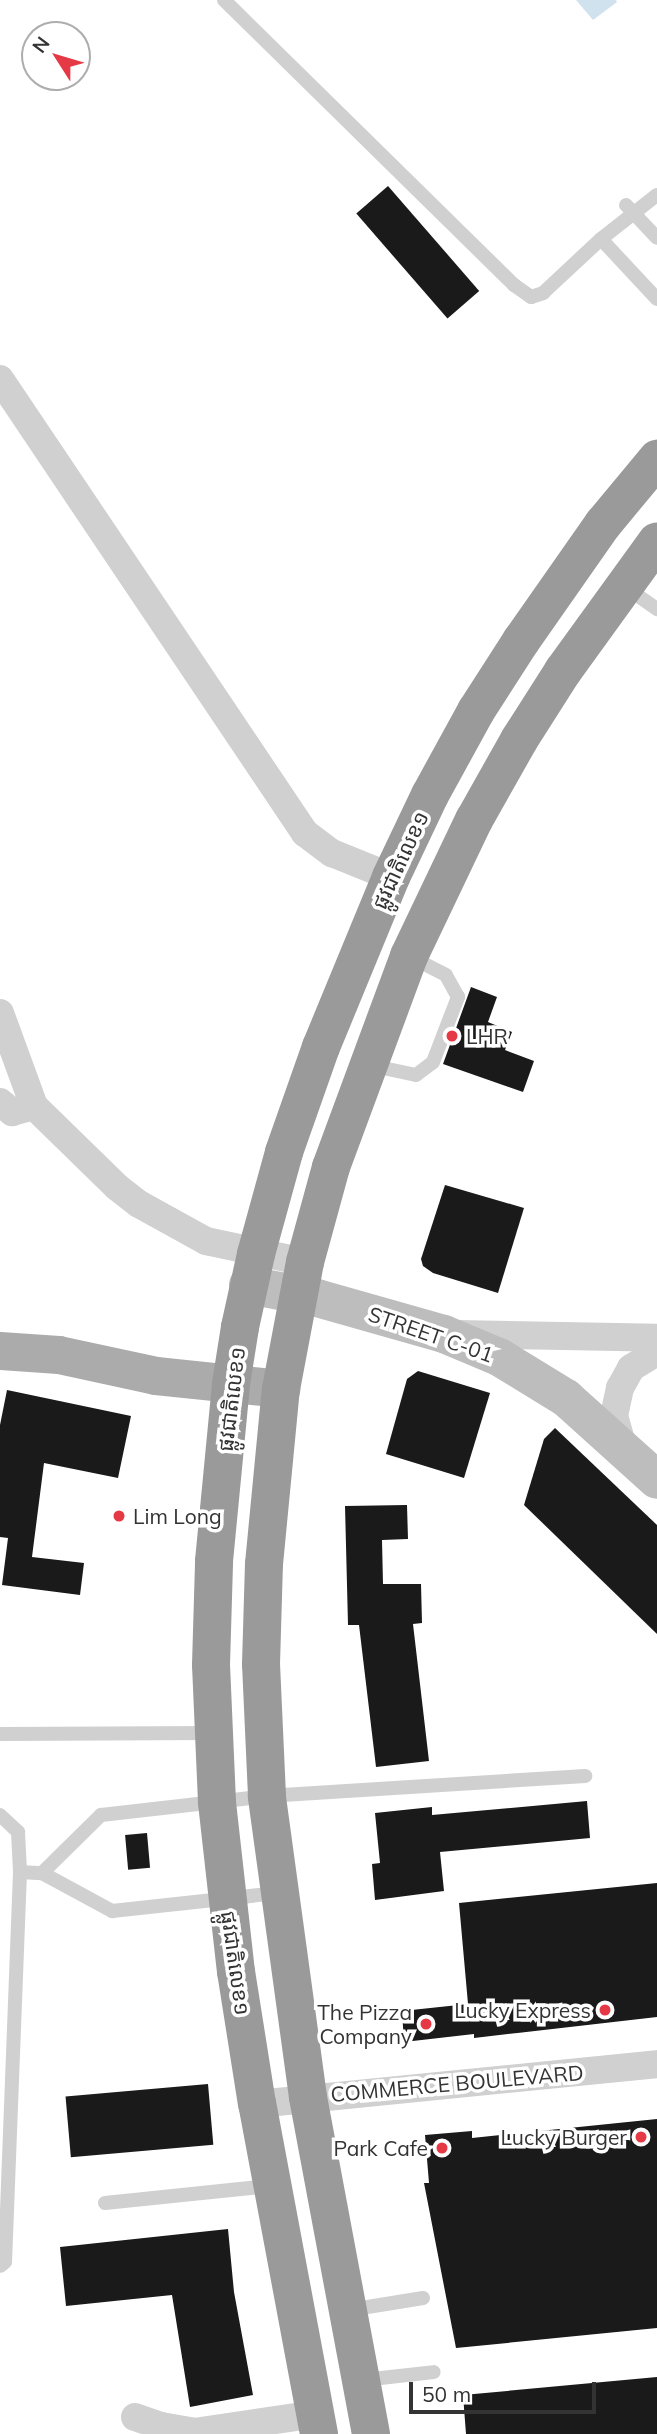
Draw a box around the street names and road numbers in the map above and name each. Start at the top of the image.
street label: ផ្លូវជាតិលេខ១ [366,807,434,913]
street label: STREET C-01 [365,1301,497,1367]
street label: ផ្លូវជាតិលេខ១ [212,1345,250,1453]
street label: ផ្លូវជាតិលេខ១ [216,1909,256,2017]
street label: COMMERCE BOULEVARD [330,2059,584,2107]

